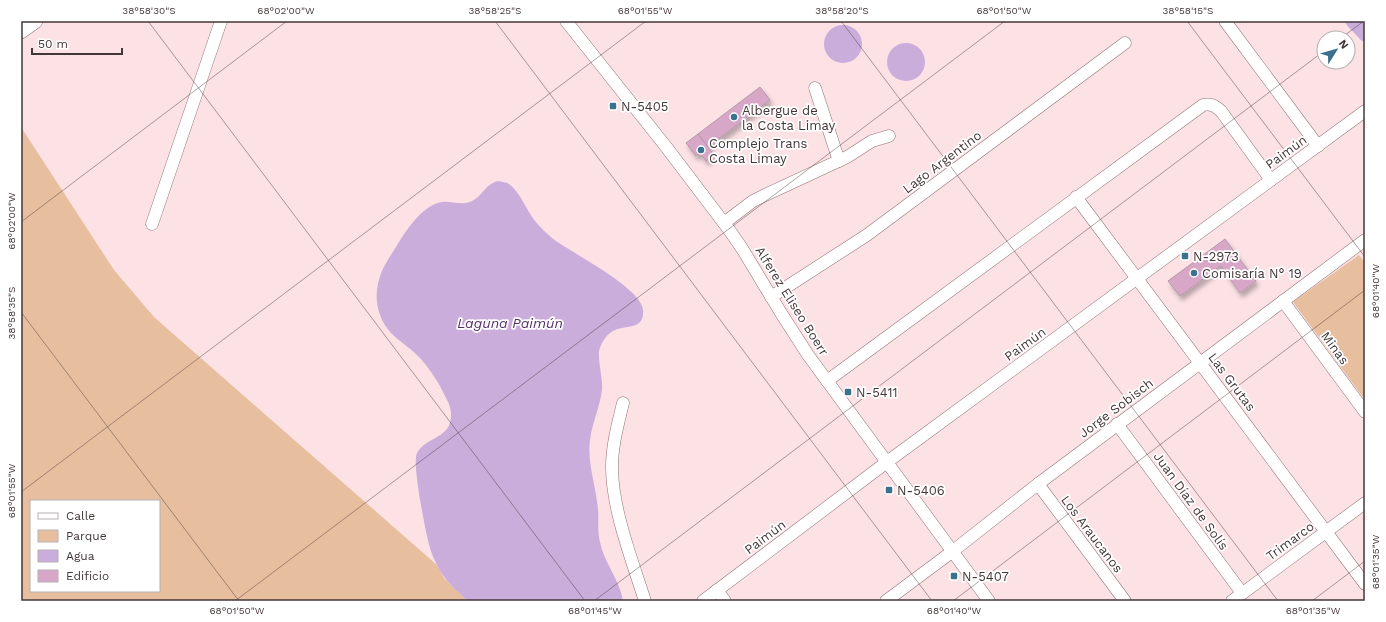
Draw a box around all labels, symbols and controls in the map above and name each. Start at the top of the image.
text: 38°58'30"S [122,5,176,16]
text: 68°02'00"W [257,5,315,16]
text: 38°58'25"S [469,5,522,16]
text: 68°01'55"W [618,5,673,16]
text: 38°58'20"S [815,5,869,16]
text: 68°01'50"W [977,5,1032,16]
text: 38°58'15"S [1162,5,1214,16]
scale bar [32,30,122,56]
north arrow [1316,30,1356,70]
text: 50 m [38,37,68,51]
text: N [1336,37,1351,51]
place label: N-5405 [621,99,668,114]
marker: N-5405 [608,101,618,111]
place label: Albergue de la Costa Limay [742,103,836,133]
marker: Albergue de la Costa Limay [729,112,739,122]
street label: Lago Argentino [900,127,984,196]
street label: Paimún [1262,132,1310,172]
place label: Complejo Trans Costa Limay [709,136,808,166]
marker: Complejo Trans Costa Limay [696,145,706,155]
text: 68°02'00"W [6,192,17,250]
street label: Alferez Eliseo Boerr [752,244,832,358]
place label: N-2973 [1193,249,1239,264]
marker: N-2973 [1180,251,1190,261]
text: 68°01'40"W [1370,263,1381,318]
place label: Comisaría N° 19 [1202,266,1302,281]
marker: Comisaría N° 19 [1189,268,1199,278]
text: 38°58'35"S [6,287,17,340]
water label: Laguna Paimún [457,315,563,331]
street label: Paimún [1001,324,1049,364]
street label: Minas [1318,329,1352,367]
street label: Las Grutas [1205,350,1259,414]
street label: Jorge Sobisch [1076,375,1156,441]
place label: N-5411 [856,385,898,400]
marker: N-5411 [843,387,853,397]
street label: Juan Díaz de Solís [1151,449,1232,553]
text: 68°01'55"W [6,463,17,518]
place label: N-5406 [897,483,945,498]
marker: N-5406 [884,485,894,495]
street label: Los Araucanos [1058,493,1126,576]
legend [30,500,160,592]
text: Calle [66,509,95,523]
street label: Paimún [742,517,788,557]
street label: Trimarco [1263,518,1317,563]
text: Parque [66,529,107,543]
text: 68°01'35"W [1370,534,1381,589]
text: Agua [66,549,95,563]
text: Edificio [66,569,109,583]
place label: N-5407 [962,569,1009,584]
marker: N-5407 [949,571,959,581]
text: 68°01'50"W [210,605,265,616]
text: 68°01'45"W [568,605,622,616]
text: 68°01'40"W [927,605,982,616]
text: 68°01'35"W [1286,605,1341,616]

